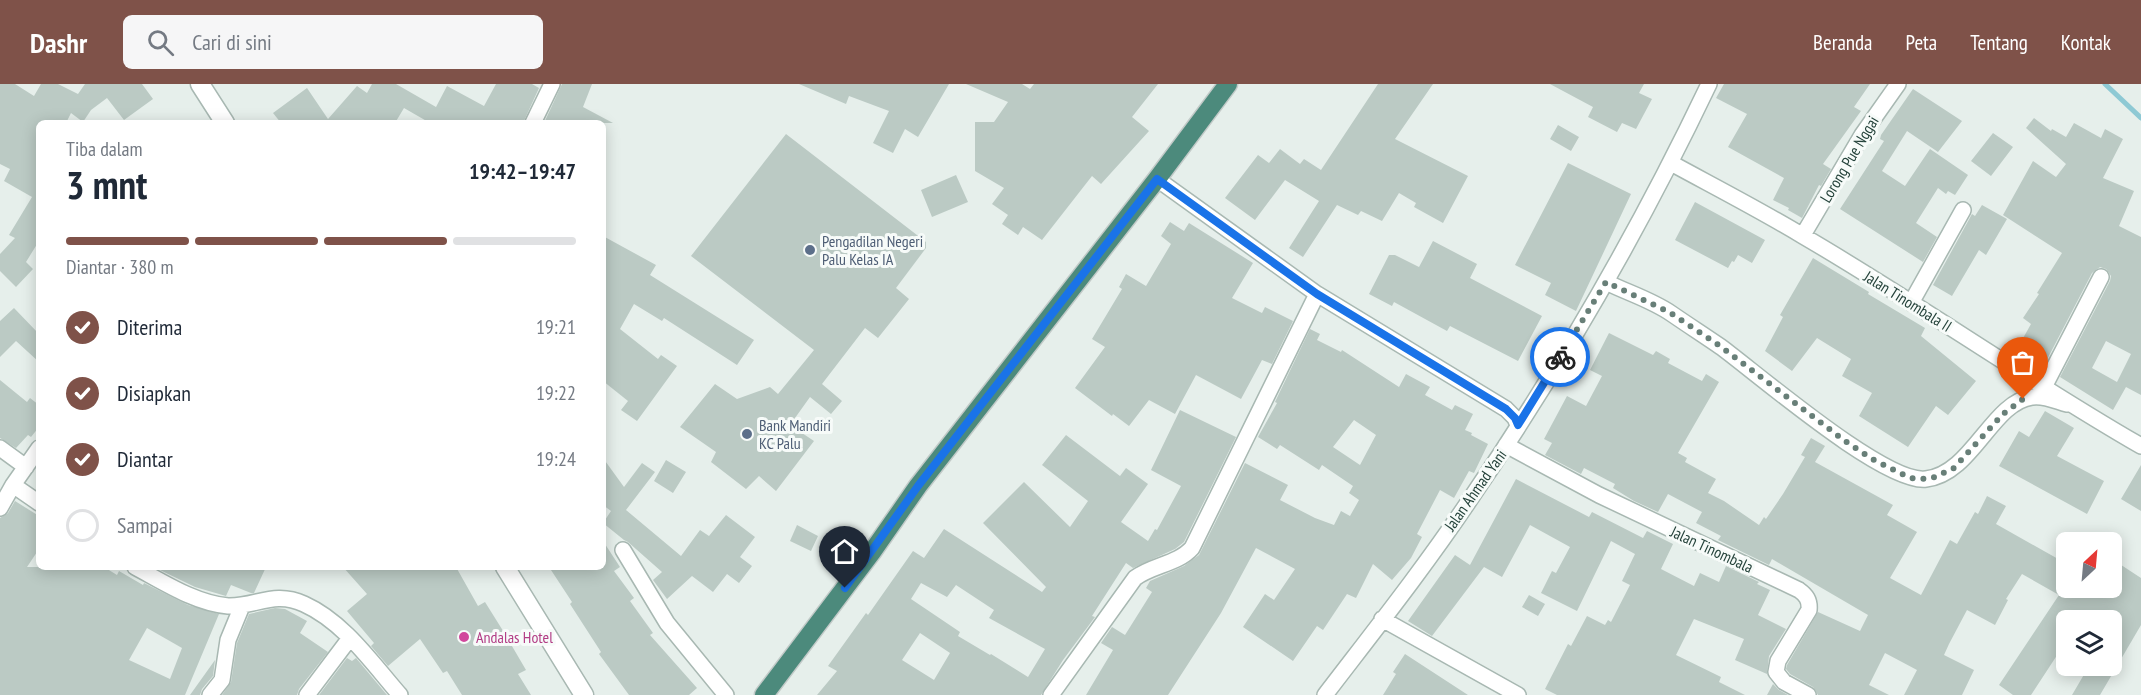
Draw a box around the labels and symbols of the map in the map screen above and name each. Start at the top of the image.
street label: Lorong Pue Nggai [1815,112,1883,206]
place label: Pengadilan Negeri Palu Kelas IA [822,231,923,269]
marker: Pengadilan Negeri Palu Kelas IA [803,243,817,257]
street label: Jalan Tinombala II [1860,266,1956,336]
courier [1530,327,1590,387]
pin [1997,337,2048,399]
place label: Bank Mandiri KC Palu [759,415,831,453]
marker: Bank Mandiri KC Palu [740,427,754,441]
street label: Jalan Ahmad Yani [1439,445,1510,535]
street label: Jalan Tinombala [1667,521,1756,577]
pin [819,526,870,588]
north arrow [2056,532,2122,598]
place label: Andalas Hotel [476,627,553,647]
marker: Andalas Hotel [457,630,471,644]

